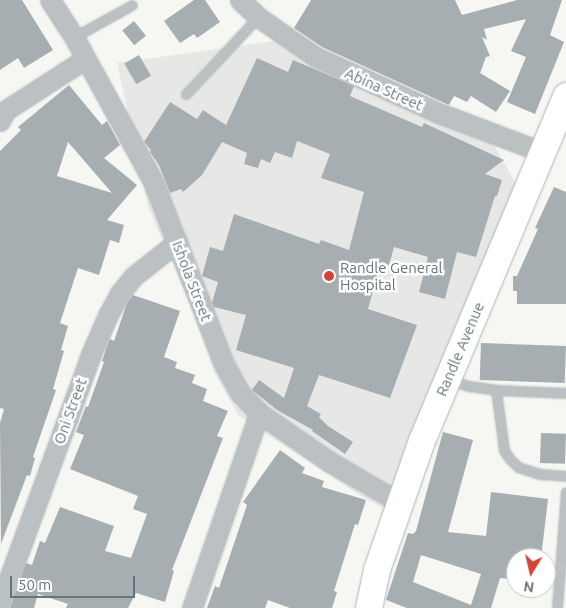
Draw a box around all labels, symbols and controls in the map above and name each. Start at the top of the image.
street label: Abina Street [342,64,426,114]
street label: Ishola Street [168,238,216,324]
place label: Randle General Hospital [340,258,442,293]
marker: Randle General Hospital [322,269,336,283]
street label: Randle Avenue [432,299,488,399]
street label: Oni Street [50,375,90,447]
north arrow [506,548,556,598]
scale bar [12,566,138,598]
text: 50 m [18,576,51,593]
text: N [522,578,535,596]

